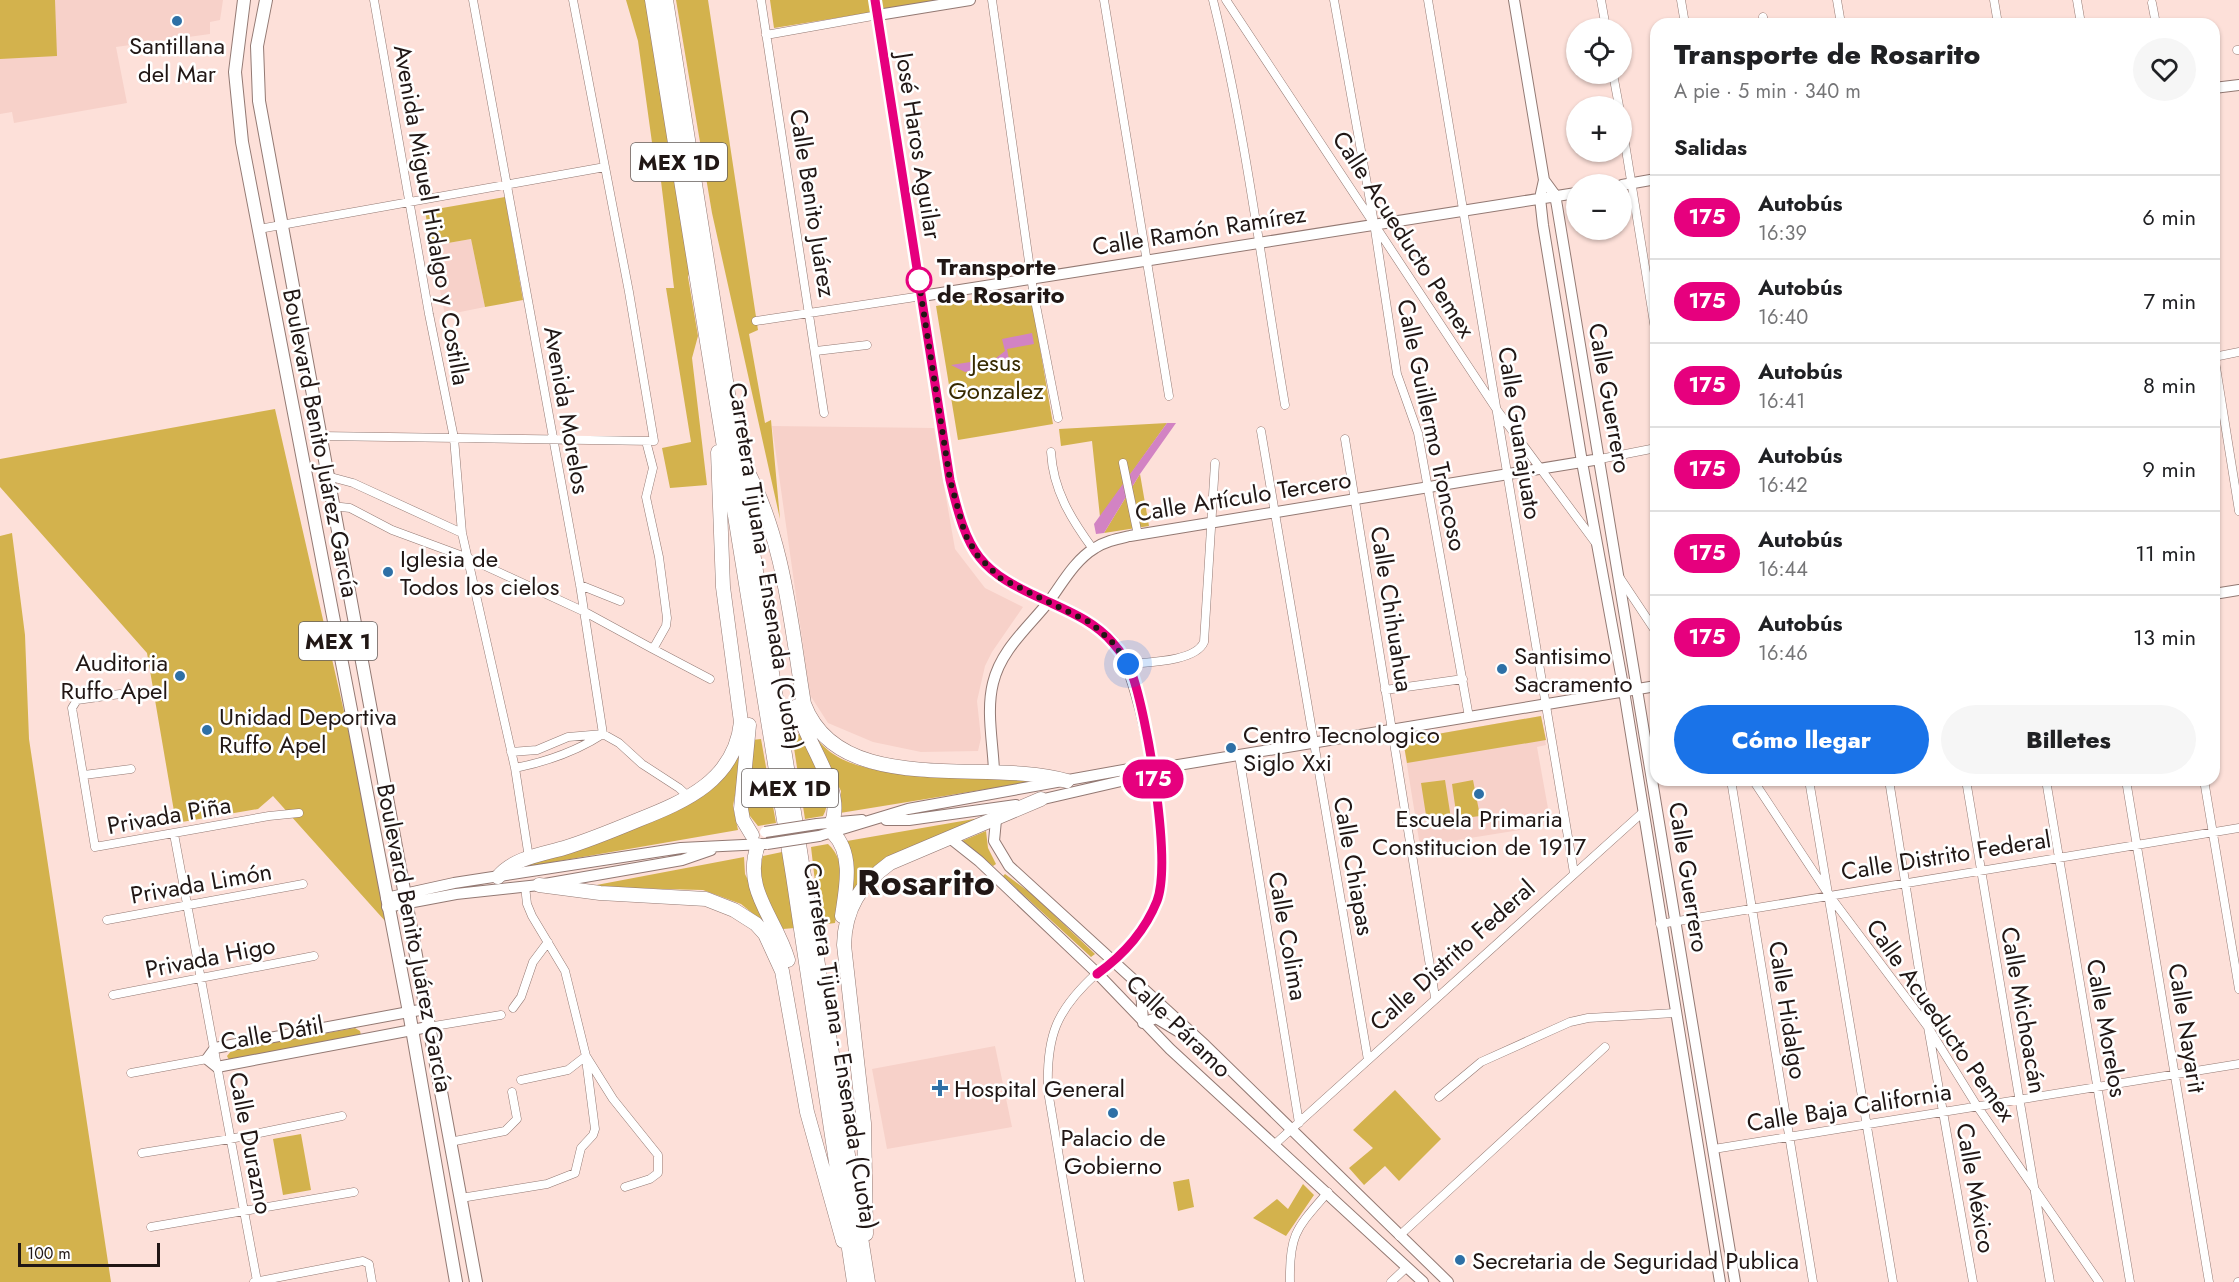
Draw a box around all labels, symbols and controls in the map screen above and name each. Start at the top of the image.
marker: Santillana del Mar [170,14,184,28]
map controls [1566,18,1632,240]
button: locate [1566,18,1632,84]
place label: Santillana del Mar [129,28,225,91]
text: Transporte de Rosarito [1674,34,1980,75]
button: heart [2133,38,2196,101]
street label: Avenida Miguel Hidalgo y Costilla [385,42,479,388]
street label: José Haros Aguilar [887,47,951,242]
text: A pie · 5 min · 340 m [1674,77,1861,106]
button: + [1566,96,1632,162]
street label: Calle Benito Juárez [781,106,845,300]
street label: Calle Acueducto Pemex [1324,124,1485,345]
text: Salidas [1674,131,1747,163]
road number: MEX 1D [631,143,727,181]
button: − [1566,174,1632,240]
text: Autobús [1758,187,1843,219]
street label: Calle Ramón Ramírez [1090,196,1308,264]
text: 6 min [2142,201,2196,233]
text: 175 [1689,202,1725,232]
text: 16:39 [1758,219,1807,248]
place label: Transporte de Rosarito [937,249,1065,312]
marker: Transporte de Rosarito [906,267,932,293]
text: Autobús [1758,271,1843,303]
text: 7 min [2143,285,2196,317]
street label: Boulevard Benito Juárez García [274,286,368,600]
text: 175 [1689,286,1725,316]
street label: Calle Guillermo Troncoso [1388,296,1476,554]
text: 16:40 [1758,303,1808,332]
street label: Calle Guerrero [1580,320,1640,476]
street label: Avenida Morelos [535,323,599,497]
street label: Calle Guanajuato [1489,344,1551,522]
park label: Jesus Gonzalez [948,345,1044,408]
text: Autobús [1758,355,1843,387]
text: 8 min [2143,369,2196,401]
text: 175 [1689,370,1725,400]
street label: Carretera Tijuana - Ensenada (Cuota) [720,380,812,752]
text: 16:41 [1758,387,1805,416]
text: Autobús [1758,439,1843,471]
text: 9 min [2142,453,2196,485]
text: 175 [1689,454,1725,484]
street label: Calle Artículo Tercero [1132,462,1354,530]
text: 16:42 [1758,471,1808,500]
text: Autobús [1758,523,1843,555]
street label: Calle Chihuahua [1362,524,1422,694]
text: 11 min [2135,537,2196,569]
text: 175 [1689,538,1725,568]
place label: Iglesia de Todos los cielos [400,541,559,604]
text: 16:44 [1758,555,1808,584]
marker: Iglesia de Todos los cielos [381,565,395,579]
text: Autobús [1758,607,1843,639]
text: 13 min [2133,621,2196,653]
road number: MEX 1 [299,622,377,660]
text: 175 [1689,622,1725,652]
place label: Santisimo Sacramento [1514,638,1633,701]
text: 16:46 [1758,639,1808,668]
place label: Auditoria Ruffo Apel [61,645,168,708]
your location [1113,649,1143,679]
marker: Santisimo Sacramento [1495,662,1509,676]
marker: Auditoria Ruffo Apel [173,669,187,683]
place label: Unidad Deportiva Ruffo Apel [219,699,397,762]
button: Cómo llegar [1674,705,1929,774]
button: Billetes [1941,705,2196,774]
place label: Centro Tecnologico Siglo Xxi [1243,717,1440,780]
marker: Unidad Deportiva Ruffo Apel [200,723,214,737]
marker: Centro Tecnologico Siglo Xxi [1224,741,1238,755]
line badge: 175 [1118,760,1188,798]
text: 175 [1135,764,1171,794]
road number: MEX 1D [742,769,838,807]
street label: Boulevard Benito Juárez García [368,781,462,1095]
street label: Privada Piña [104,787,234,843]
marker: Escuela Primaria Constitucion de 1917 [1472,787,1486,801]
street label: Calle Chiapas [1325,794,1383,938]
street label: Calle Guerrero [1660,799,1718,955]
place label: Escuela Primaria Constitucion de 1917 [1372,801,1586,864]
street label: Calle Distrito Federal [1839,821,2053,889]
street label: Privada Limón [127,853,275,913]
district label: Rosarito [857,856,995,908]
street label: Carretera Tijuana - Ensenada (Cuota) [795,860,887,1232]
street label: Calle Colima [1259,869,1317,1003]
street label: Calle Distrito Federal [1361,871,1543,1039]
street label: Calle Acueducto Pemex [1858,912,2025,1129]
street label: Calle Michoacán [1992,924,2056,1096]
street label: Privada Higo [142,927,278,987]
street label: Calle Hidalgo [1760,938,1816,1082]
street label: Calle Morelos [2078,956,2136,1100]
street label: Calle Nayarit [2159,961,2215,1096]
street label: Calle Páramo [1118,967,1240,1085]
street label: Calle Dátil [218,1007,326,1059]
street label: Calle Durazno [220,1069,282,1217]
place label: Hospital General [954,1071,1125,1106]
street label: Calle Baja California [1744,1074,1954,1140]
marker: Hospital General [931,1079,949,1097]
marker: Palacio de Gobierno [1106,1106,1120,1120]
place label: Palacio de Gobierno [1060,1120,1166,1183]
street label: Calle México [1947,1120,2005,1256]
scale bar [18,1240,160,1268]
text: 100 m [27,1242,71,1265]
place label: Secretaria de Seguridad Publica [1472,1243,1799,1278]
marker: Secretaria de Seguridad Publica [1453,1253,1467,1267]

